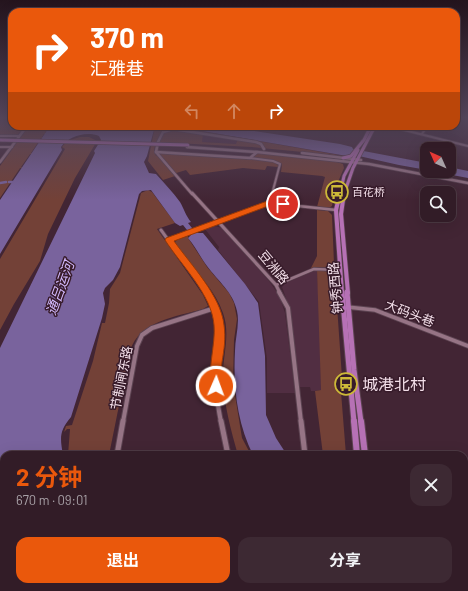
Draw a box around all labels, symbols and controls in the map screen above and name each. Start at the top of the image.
text: 370 m [90,20,164,54]
icon: right [24,24,76,76]
text: 汇雅巷 [90,57,144,79]
icon: left [181,100,203,122]
icon: ahead [223,100,245,122]
icon: right [265,100,287,122]
north arrow [420,142,456,178]
map controls [420,142,456,222]
bus stop icon: 百花桥 [324,179,350,205]
place label: 百花桥 [352,185,385,198]
button: search [420,186,456,222]
pin [266,187,300,221]
icon: arrive [272,193,294,215]
street label: 豆洲路 [255,247,293,287]
water label: 通吕运河 [42,256,78,317]
street label: 钟秀西路 [325,261,345,315]
street label: 大码头巷 [383,296,437,330]
street label: 节制闸东路 [107,345,135,411]
position arrow [195,365,237,407]
bus stop icon: 城港北村 [333,371,359,397]
place label: 城港北村 [362,374,426,393]
text: 2 分钟 [16,462,82,491]
button: close [410,464,452,506]
text: 670 m · 09:01 [16,492,88,508]
button: 退出 [16,537,230,583]
button: 分享 [238,537,452,583]

